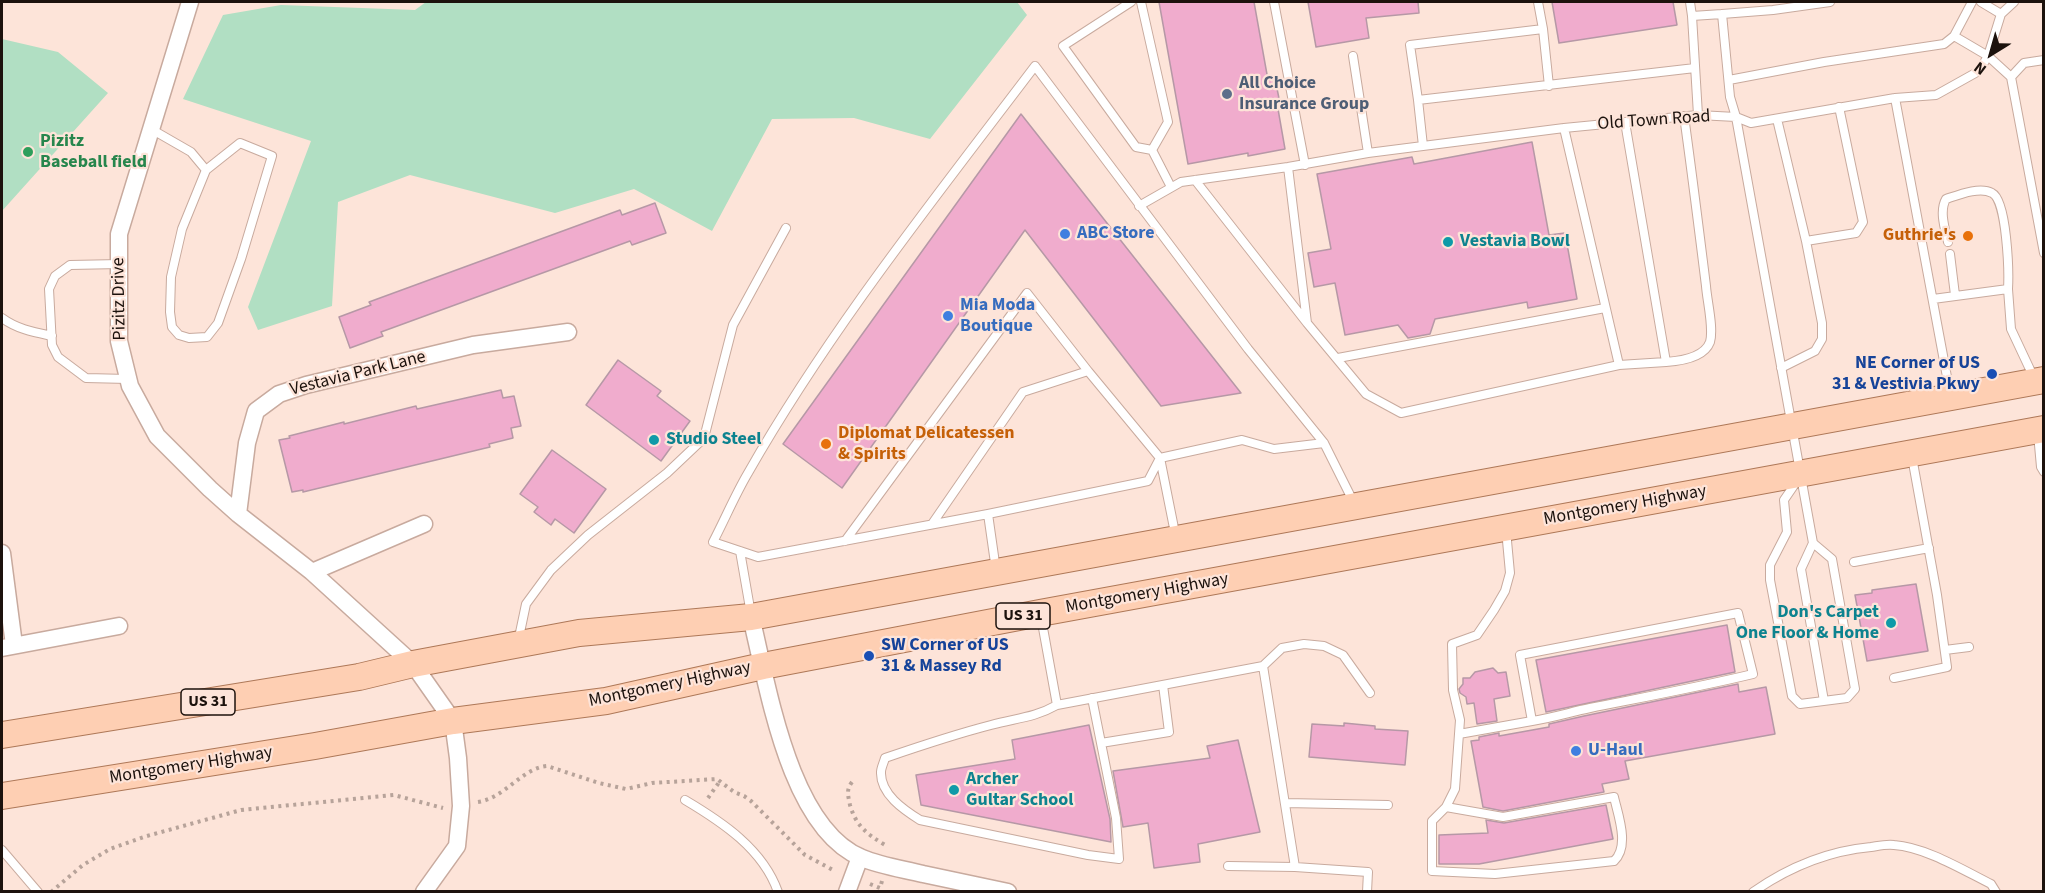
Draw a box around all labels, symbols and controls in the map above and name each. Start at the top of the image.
north arrow [1961,24,2021,84]
text: N [1969,56,1991,80]
place label: All Choice Insurance Group [1239,73,1369,116]
marker: All Choice Insurance Group [1220,87,1234,101]
street label: Old Town Road [1597,106,1711,136]
place label: Pizitz Baseball field [40,131,147,174]
marker: Pizitz Baseball field [21,145,35,159]
place label: ABC Store [1077,223,1155,245]
place label: Guthrie's [1883,225,1956,247]
marker: ABC Store [1058,227,1072,241]
marker: Guthrie's [1961,229,1975,243]
place label: Vestavia Bowl [1460,231,1570,253]
marker: Vestavia Bowl [1441,235,1455,249]
street label: Pizitz Drive [108,257,132,341]
place label: Mia Moda Boutique [960,295,1035,338]
marker: Mia Moda Boutique [941,309,955,323]
street label: Vestavia Park Lane [288,347,428,401]
place label: NE Corner of US 31 & Vestivia Pkwy [1832,353,1980,395]
marker: NE Corner of US 31 & Vestivia Pkwy [1985,367,1999,381]
place label: Diplomat Delicatessen & Spirits [838,423,1015,466]
place label: Studio Steel [666,429,761,451]
marker: Studio Steel [647,433,661,447]
marker: Diplomat Delicatessen & Spirits [819,437,833,451]
street label: Montgomery Highway [1542,481,1708,531]
street label: Montgomery Highway [1064,569,1230,619]
place label: Don's Carpet One Floor & Home [1736,602,1879,644]
road number: US 31 [996,603,1050,629]
marker: Don's Carpet One Floor & Home [1884,616,1898,630]
place label: SW Corner of US 31 & Massey Rd [881,635,1009,678]
marker: SW Corner of US 31 & Massey Rd [862,649,876,663]
street label: Montgomery Highway [587,657,753,713]
road number: US 31 [181,689,235,715]
place label: U-Haul [1588,740,1643,762]
street label: Montgomery Highway [108,742,274,790]
marker: U-Haul [1569,744,1583,758]
place label: Archer Gultar School [966,769,1073,812]
marker: Archer Gultar School [947,783,961,797]

